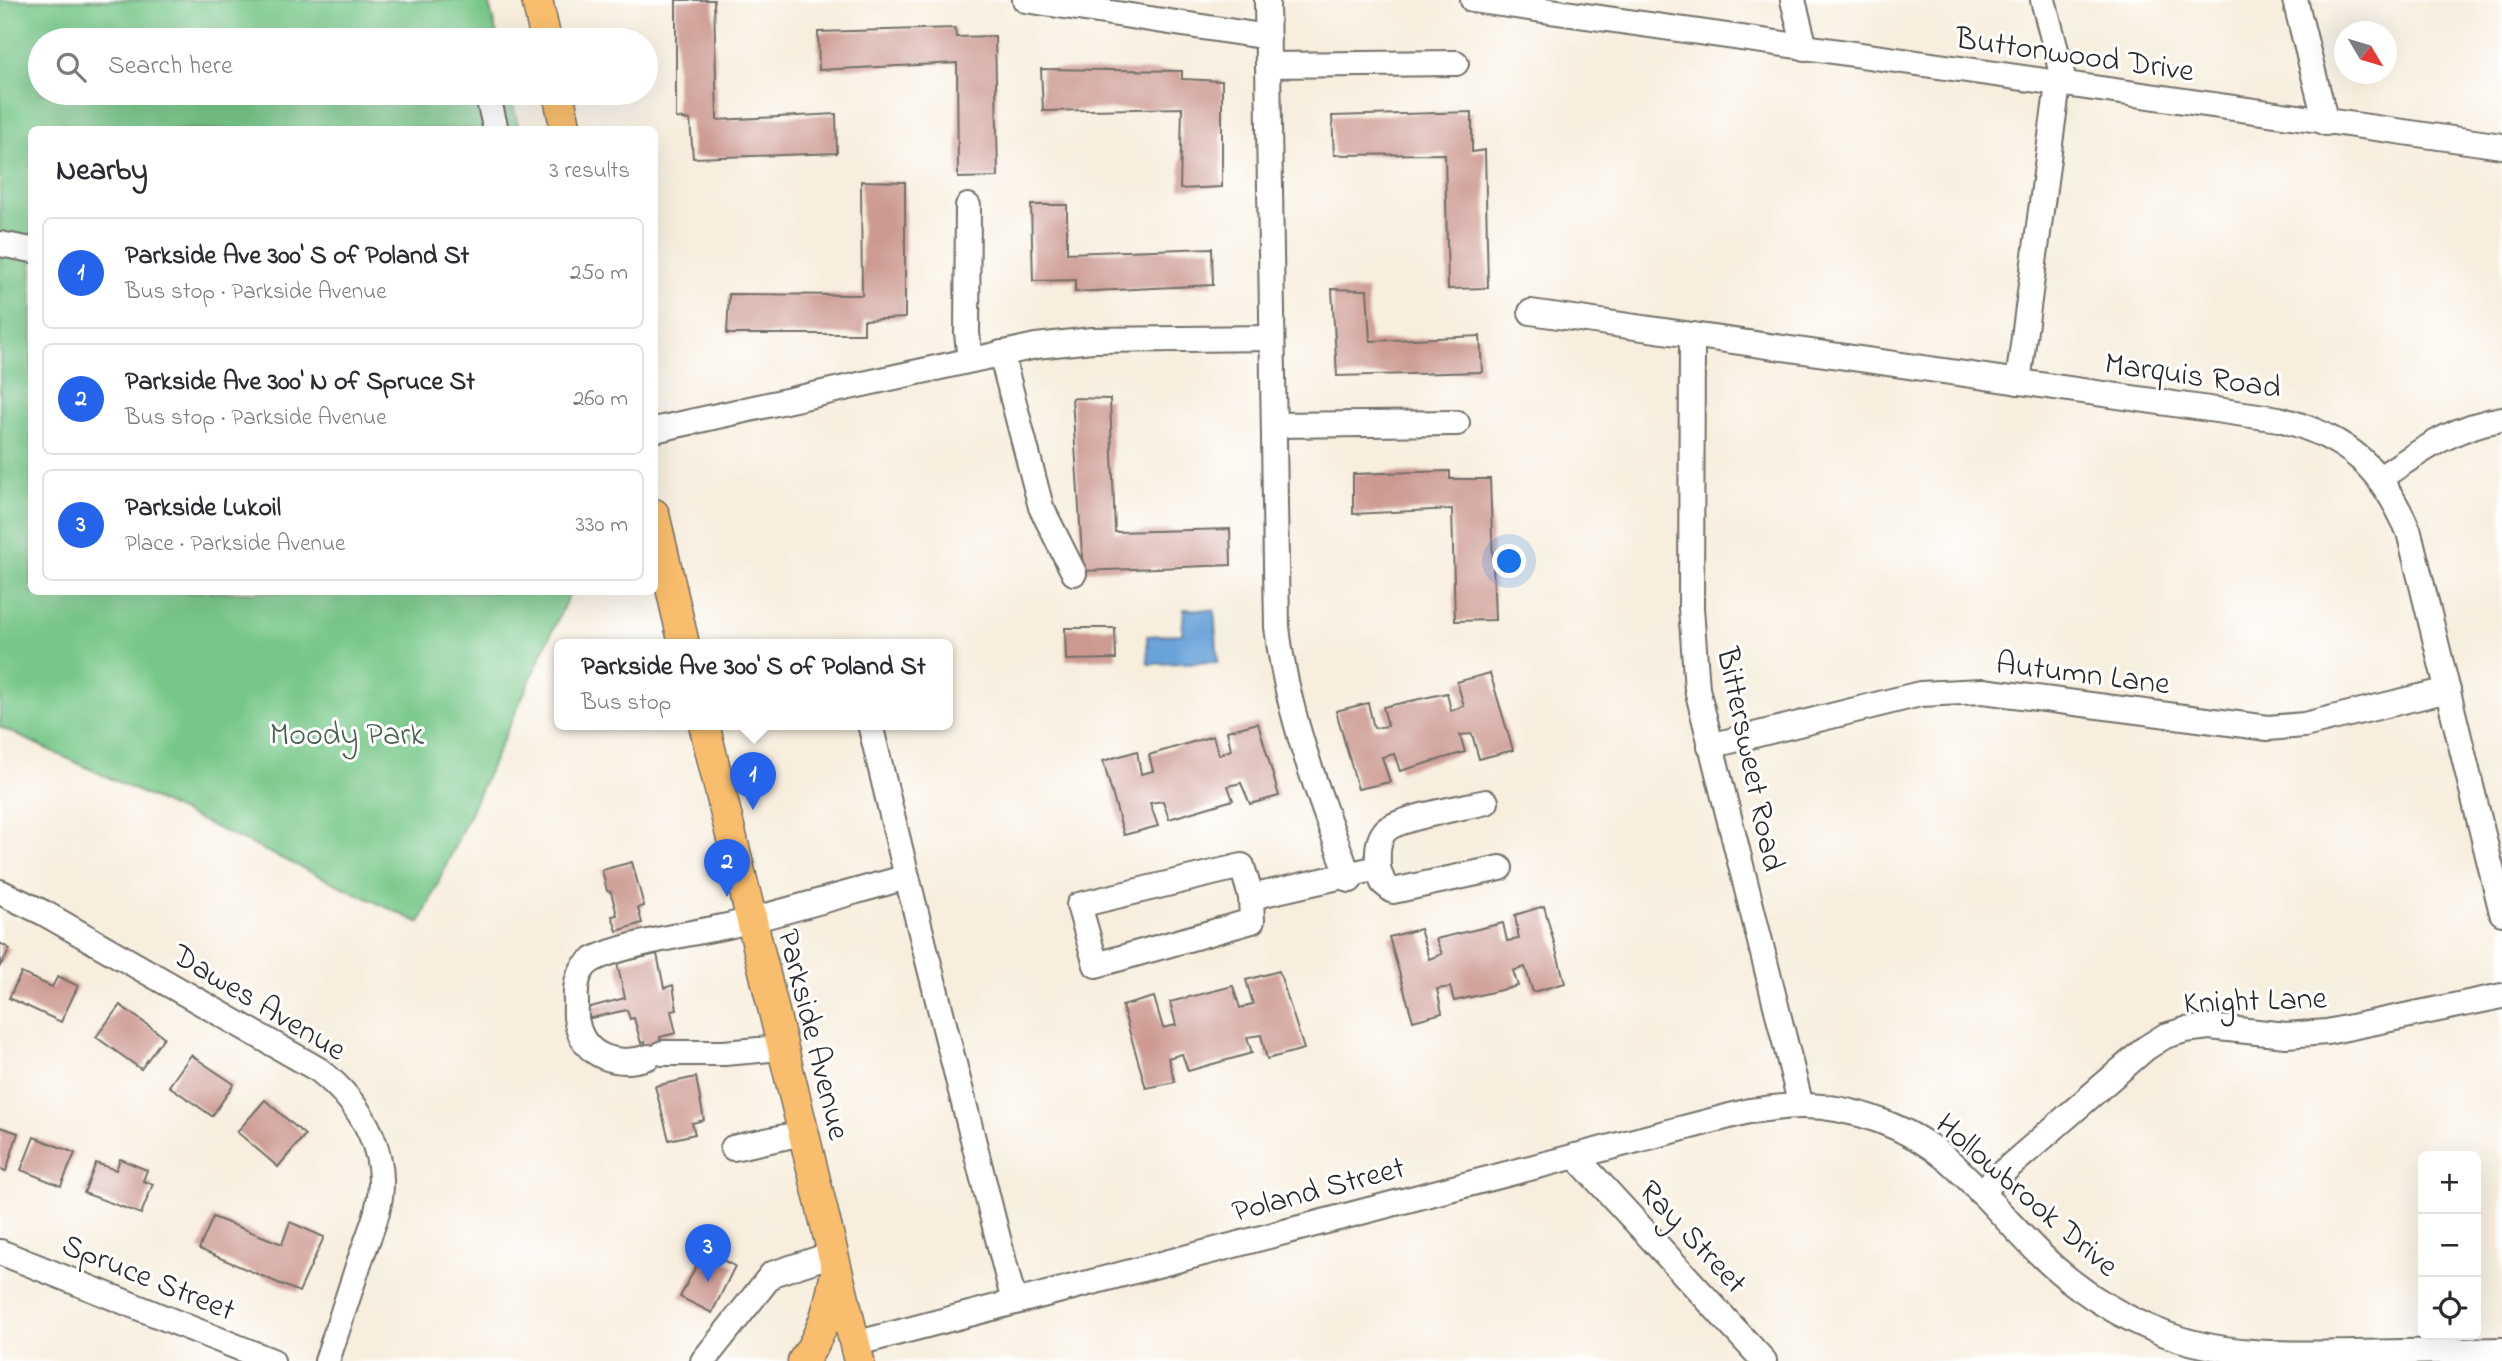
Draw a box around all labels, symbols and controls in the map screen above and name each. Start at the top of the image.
street label: Buttonwood Drive [1951,16,2197,97]
north arrow [2334,21,2397,84]
search box [28,28,658,105]
icon: search [52,48,90,86]
text: Search here [108,48,233,86]
text: Nearby [56,150,148,194]
text: 3 results [549,155,630,188]
text: Parkside Ave 300' S of Poland St [125,238,469,276]
text: 1 [77,257,85,290]
text: 250 m [570,257,628,290]
text: Bus stop · Parkside Avenue [125,276,387,309]
street label: Marquis Road [2101,342,2284,413]
text: Parkside Ave 300' N of Spruce St [125,364,475,402]
text: 2 [75,383,87,416]
text: 260 m [573,383,628,416]
text: Bus stop · Parkside Avenue [125,402,387,435]
text: Parkside Lukoil [125,490,281,528]
text: 3 [76,509,86,542]
text: 330 m [575,509,628,542]
text: Place · Parkside Avenue [125,528,345,561]
your location [1492,544,1526,578]
popup [554,639,953,730]
street label: Autumn Lane [1993,642,2173,710]
street label: Bittersweet Road [1702,643,1795,876]
text: Parkside Ave 300' S of Poland St [581,649,926,687]
text: Bus stop [581,687,671,720]
park label: Moody Park [270,713,425,760]
pin: 1 [730,752,776,810]
pin: 2 [704,839,750,897]
street label: Parkside Avenue [763,924,861,1146]
street label: Dawes Avenue [161,933,355,1075]
street label: Knight Lane [2183,976,2328,1028]
street label: Hollowbrook Drive [1923,1103,2128,1290]
street label: Poland Street [1227,1146,1411,1237]
map controls [2418,1151,2481,1340]
button: + [2418,1151,2481,1214]
street label: Ray Street [1626,1171,1757,1306]
button: − [2418,1214,2481,1277]
street label: Spruce Street [54,1223,242,1335]
pin: 3 [685,1224,731,1282]
button: locate [2418,1277,2481,1340]

